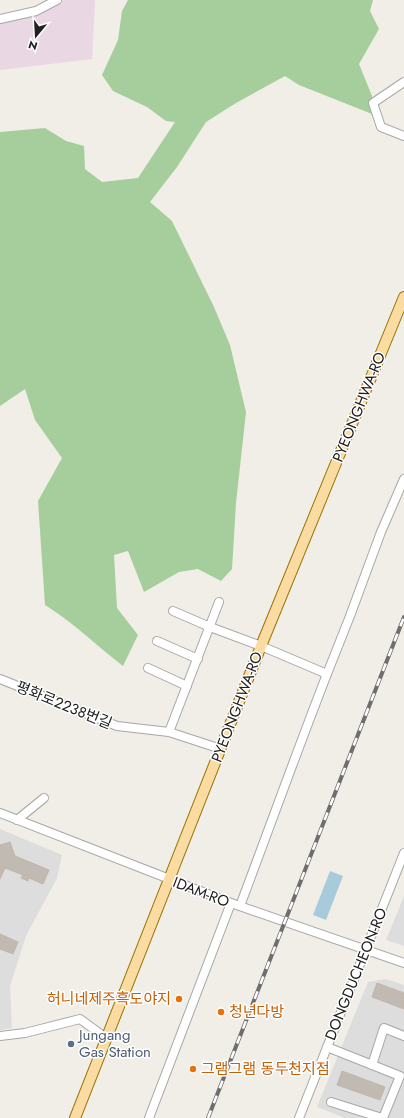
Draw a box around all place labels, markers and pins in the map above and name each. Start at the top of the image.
place label: 허니네제주흑도야지 [47,988,171,1010]
marker: 허니네제주흑도야지 [174,994,184,1004]
place label: 청년다방 [229,1001,284,1023]
marker: 청년다방 [216,1007,226,1017]
place label: Jungang Gas Station [77,1024,151,1063]
marker: Jungang Gas Station [66,1039,76,1049]
place label: 그램그램 동두천지점 [201,1058,330,1080]
marker: 그램그램 동두천지점 [188,1064,198,1074]

